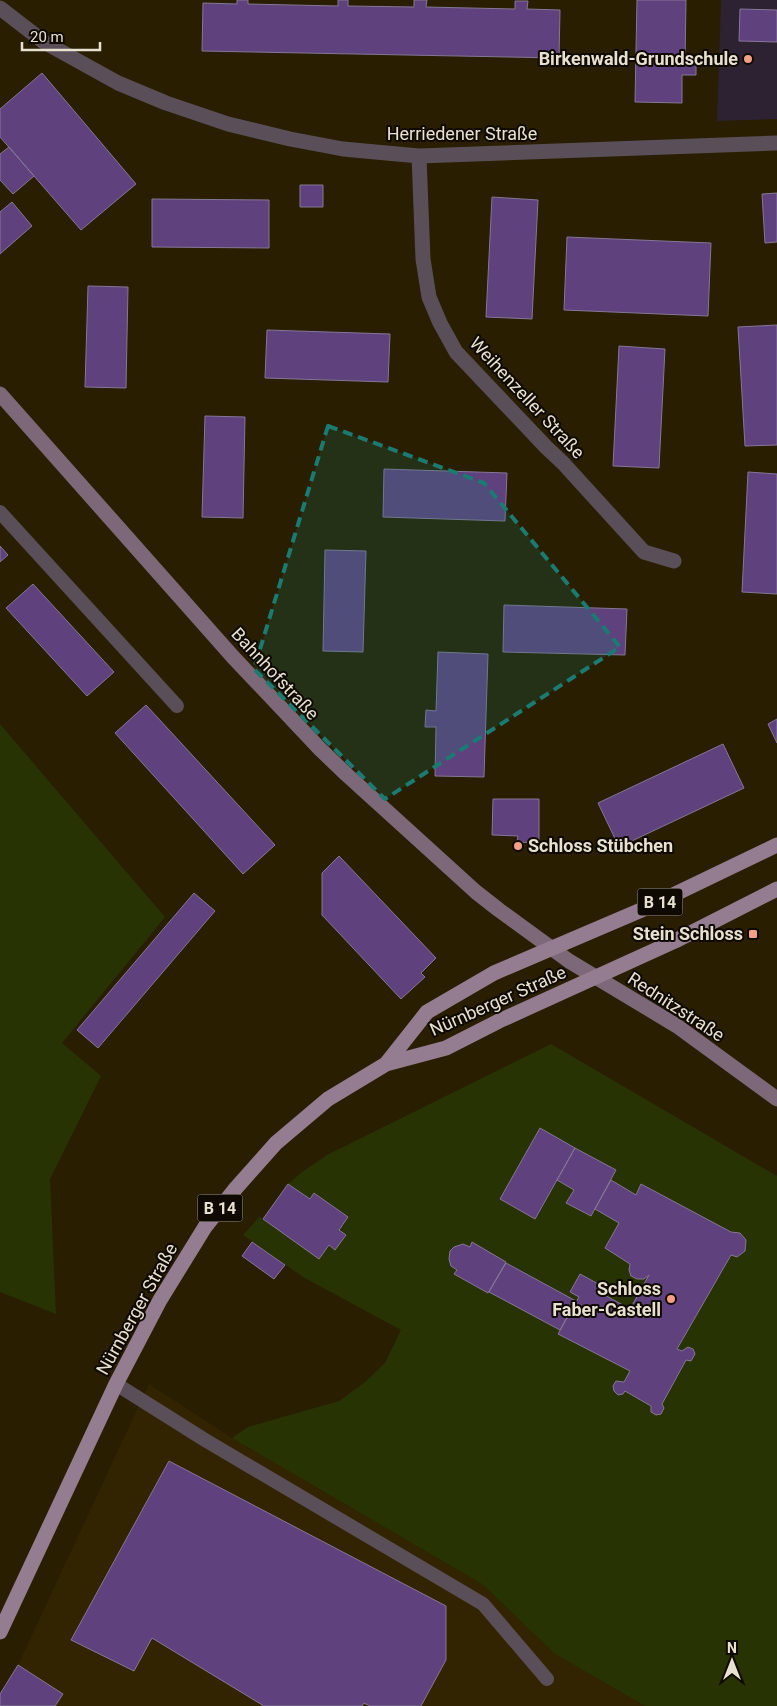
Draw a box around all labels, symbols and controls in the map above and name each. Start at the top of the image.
scale bar [22,20,100,52]
text: 20 m [30,28,64,46]
place label: Birkenwald-Grundschule [539,48,738,69]
marker: Birkenwald-Grundschule [742,53,754,65]
street label: Herriedener Straße [387,123,537,144]
street label: Weihenzeller Straße [466,333,589,463]
street label: Bahnhofstraße [227,623,323,724]
place label: Schloss Stübchen [528,835,673,856]
marker: Schloss Stübchen [512,840,524,852]
road number: B 14 [638,889,682,916]
place label: Stein Schloss [633,923,743,944]
marker: Stein Schloss [747,928,759,940]
street label: Nürnberger Straße [426,961,569,1040]
street label: Rednitzstraße [624,968,728,1046]
road number: B 14 [198,1194,242,1222]
street label: Nürnberger Straße [92,1239,181,1378]
place label: Schloss Faber-Castell [552,1278,661,1320]
marker: Schloss Faber-Castell [665,1293,677,1305]
north arrow [707,1636,757,1686]
text: N [727,1640,737,1656]

